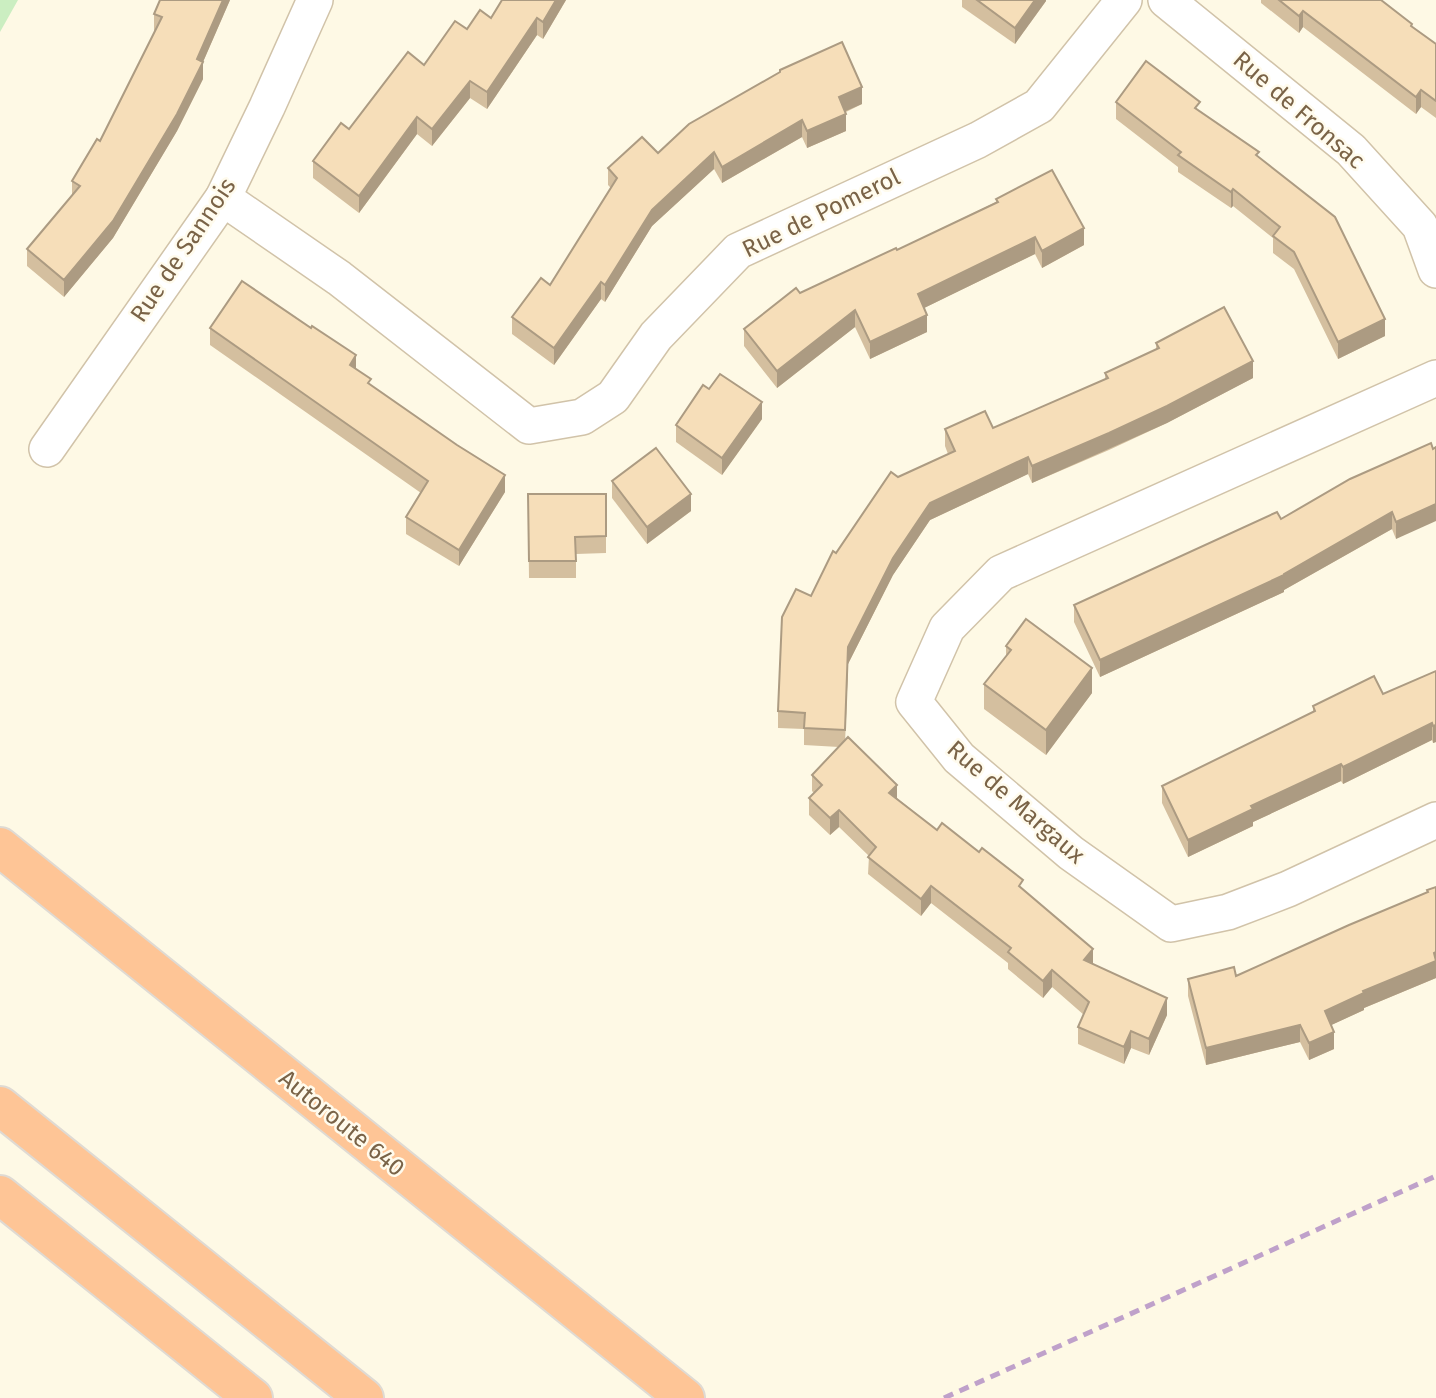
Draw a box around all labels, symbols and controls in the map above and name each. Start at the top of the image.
street label: Rue de Fronsac [1228,45,1370,175]
street label: Rue de Pomerol [737,163,905,263]
street label: Rue de Sannois [124,173,242,327]
street label: Rue de Margaux [942,735,1091,870]
street label: Autoroute 640 [274,1064,410,1182]

